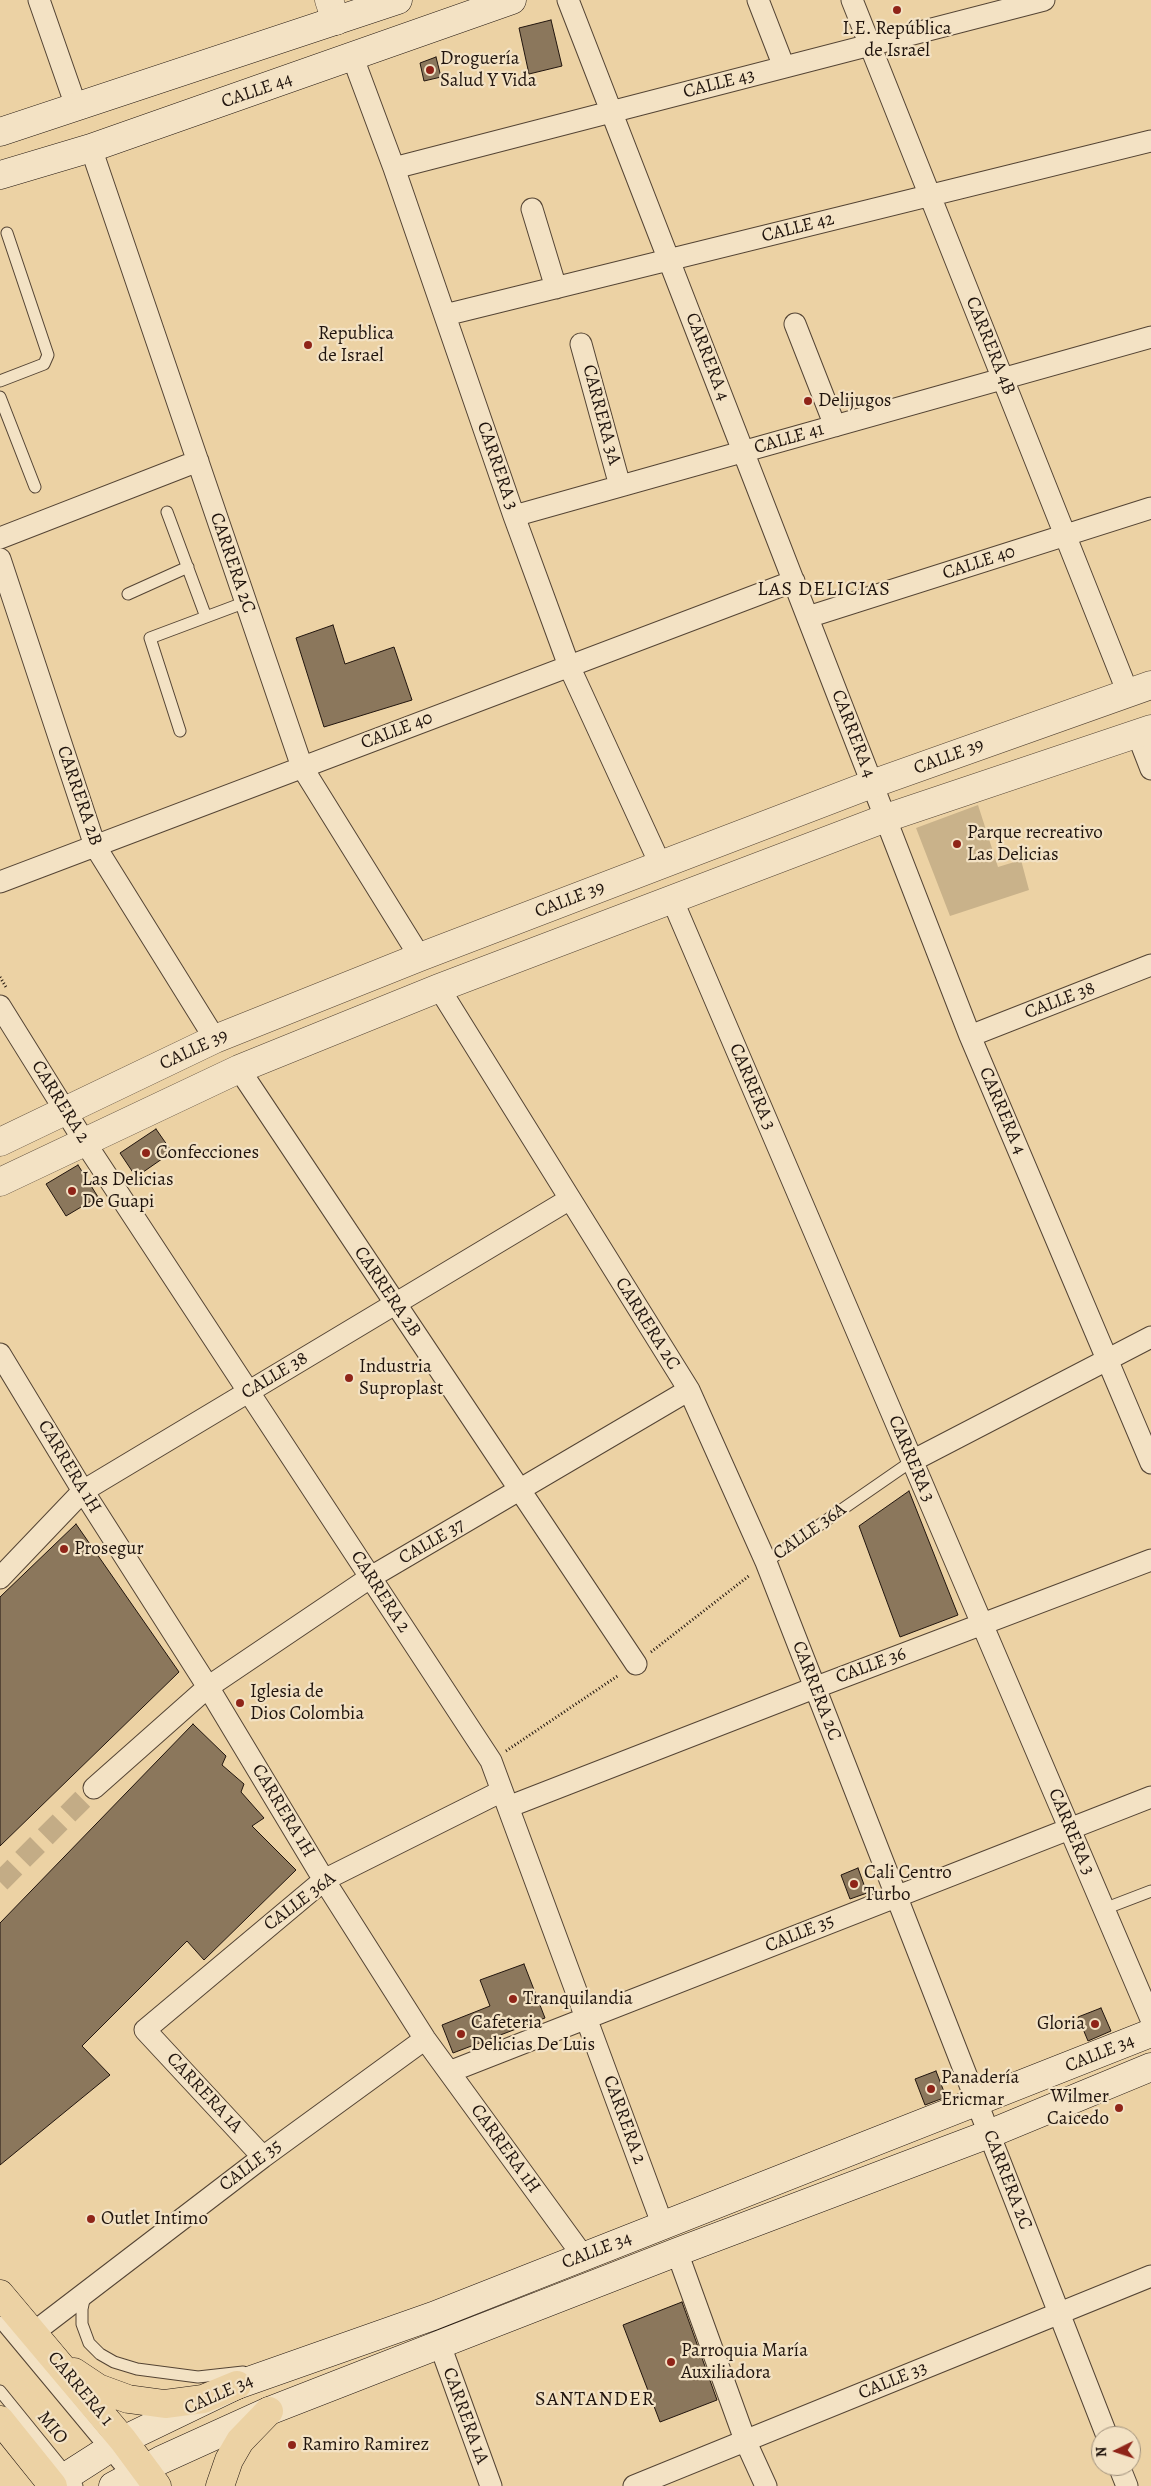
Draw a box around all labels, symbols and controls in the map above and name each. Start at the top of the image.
marker: I.E. República de Israel [891,4,903,16]
place label: I.E. República de Israel [842,18,952,62]
place label: Droguería Salud Y Vida [440,48,537,92]
marker: Droguería Salud Y Vida [424,64,436,76]
street label: CALLE 43 [681,64,757,104]
street label: CALLE 44 [218,68,296,114]
street label: CALLE 42 [759,208,837,248]
street label: CARRERA 4B [960,294,1020,398]
street label: CARRERA 4 [680,310,734,404]
place label: Republica de Israel [318,323,394,367]
marker: Republica de Israel [302,339,314,351]
street label: CARRERA 3A [577,362,625,468]
place label: Delijugos [818,390,892,412]
marker: Delijugos [802,395,814,407]
street label: CALLE 41 [751,418,827,460]
street label: CARRERA 3 [471,419,523,513]
street label: CARRERA 2C [204,510,260,616]
street label: CALLE 40 [940,541,1018,585]
district label: LAS DELICIAS [756,578,892,602]
street label: CARRERA 4 [826,687,880,781]
street label: CALLE 40 [358,707,436,755]
street label: CALLE 39 [911,734,987,780]
street label: CARRERA 2B [51,743,107,849]
place label: Parque recreativo Las Delicias [967,822,1103,866]
marker: Parque recreativo Las Delicias [951,838,963,850]
street label: CALLE 39 [532,876,608,924]
street label: CALLE 38 [1022,977,1098,1025]
street label: CALLE 39 [156,1024,232,1076]
street label: CARRERA 3 [724,1040,780,1134]
street label: CARRERA 2 [26,1057,94,1147]
street label: CARRERA 4 [973,1064,1031,1158]
place label: Confecciones [156,1142,259,1164]
marker: Confecciones [140,1147,152,1159]
place label: Las Delicias De Guapi [82,1169,174,1213]
marker: Las Delicias De Guapi [66,1185,78,1197]
street label: CARRERA 2B [348,1242,426,1342]
street label: CARRERA 2C [610,1274,684,1374]
street label: CALLE 38 [238,1347,312,1405]
place label: Industria Suproplast [359,1356,443,1400]
marker: Industria Suproplast [343,1372,355,1384]
street label: CARRERA 3 [883,1412,939,1506]
street label: CARRERA 1H [32,1416,106,1518]
street label: CALLE 36A [769,1498,851,1566]
street label: CALLE 37 [395,1514,469,1570]
place label: Prosegur [74,1538,144,1560]
marker: Prosegur [58,1543,70,1555]
street label: CARRERA 2 [345,1547,415,1637]
street label: CARRERA 2C [787,1638,845,1744]
street label: CALLE 36 [833,1643,909,1689]
place label: Iglesia de Dios Colombia [250,1681,364,1725]
marker: Iglesia de Dios Colombia [234,1697,246,1709]
street label: CARRERA 1H [246,1760,320,1862]
street label: CARRERA 3 [1043,1785,1099,1879]
place label: Cali Centro Turbo [864,1862,952,1906]
street label: CALLE 36A [259,1868,341,1936]
marker: Cali Centro Turbo [848,1878,860,1890]
street label: CALLE 35 [762,1910,838,1958]
place label: Tranquilandia [523,1988,633,2010]
marker: Tranquilandia [507,1993,519,2005]
place label: Cafeteria Delicias De Luis [471,2012,595,2056]
place label: Gloria [1037,2013,1085,2035]
marker: Gloria [1089,2018,1101,2030]
marker: Cafeteria Delicias De Luis [455,2028,467,2040]
street label: CALLE 34 [1062,2030,1138,2078]
street label: CARRERA 1A [161,2048,247,2138]
place label: Panadería Ericmar [941,2067,1019,2111]
street label: CARRERA 2 [597,2072,651,2168]
marker: Panadería Ericmar [925,2083,937,2095]
place label: Wilmer Caicedo [1047,2086,1109,2130]
street label: CARRERA 1H [465,2100,545,2198]
marker: Wilmer Caicedo [1113,2102,1125,2114]
street label: CARRERA 2C [978,2127,1036,2233]
street label: CALLE 35 [215,2135,287,2197]
place label: Outlet Intimo [101,2208,208,2230]
marker: Outlet Intimo [85,2213,97,2225]
street label: CALLE 34 [559,2227,635,2275]
place label: Parroquia María Auxiliadora [681,2340,808,2384]
street label: CARRERA 1 [42,2347,118,2431]
marker: Parroquia María Auxiliadora [665,2356,677,2368]
street label: CALLE 33 [855,2357,931,2405]
street label: CARRERA 1A [437,2364,493,2468]
street label: CALLE 34 [181,2370,257,2420]
district label: SANTANDER [534,2388,656,2412]
street label: MIO [32,2407,72,2449]
north arrow [1091,2426,1141,2476]
place label: Ramiro Ramirez [302,2434,429,2456]
marker: Ramiro Ramirez [286,2439,298,2451]
text: N [1092,2446,1111,2458]

